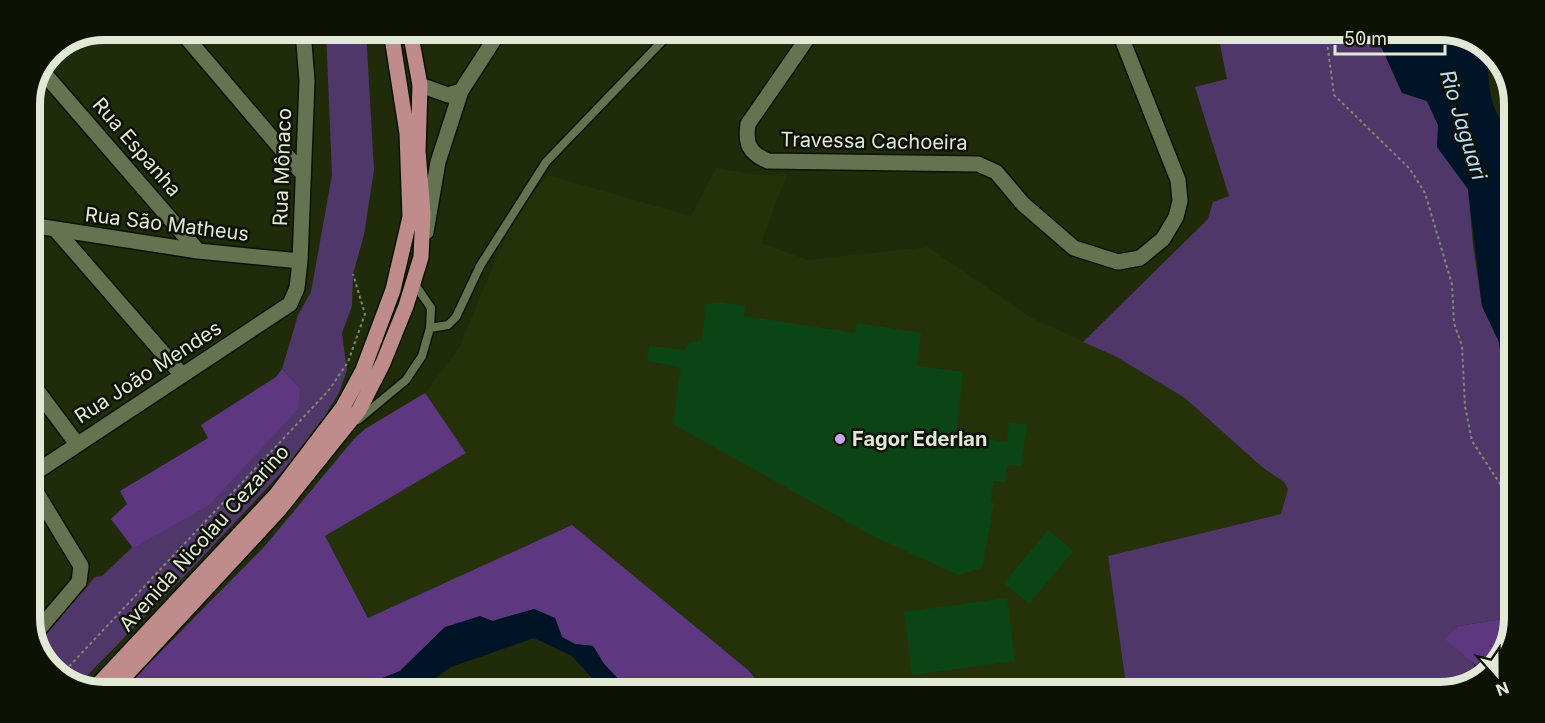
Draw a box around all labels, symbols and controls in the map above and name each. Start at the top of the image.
scale bar [1335,18,1444,56]
text: 50 m [1344,28,1387,49]
water label: Rio Jaguari [1435,67,1492,184]
street label: Rua Espanha [88,93,186,201]
street label: Rua Mônaco [268,108,296,226]
street label: Travessa Cachoeira [780,127,968,155]
street label: Rua São Matheus [84,202,250,246]
street label: Rua João Mendes [70,316,226,428]
place label: Fagor Ederlan [852,427,987,451]
marker: Fagor Ederlan [833,432,847,446]
street label: Avenida Nicolau Cezarino [114,440,294,636]
north arrow [1467,645,1527,705]
text: N [1493,677,1512,701]

